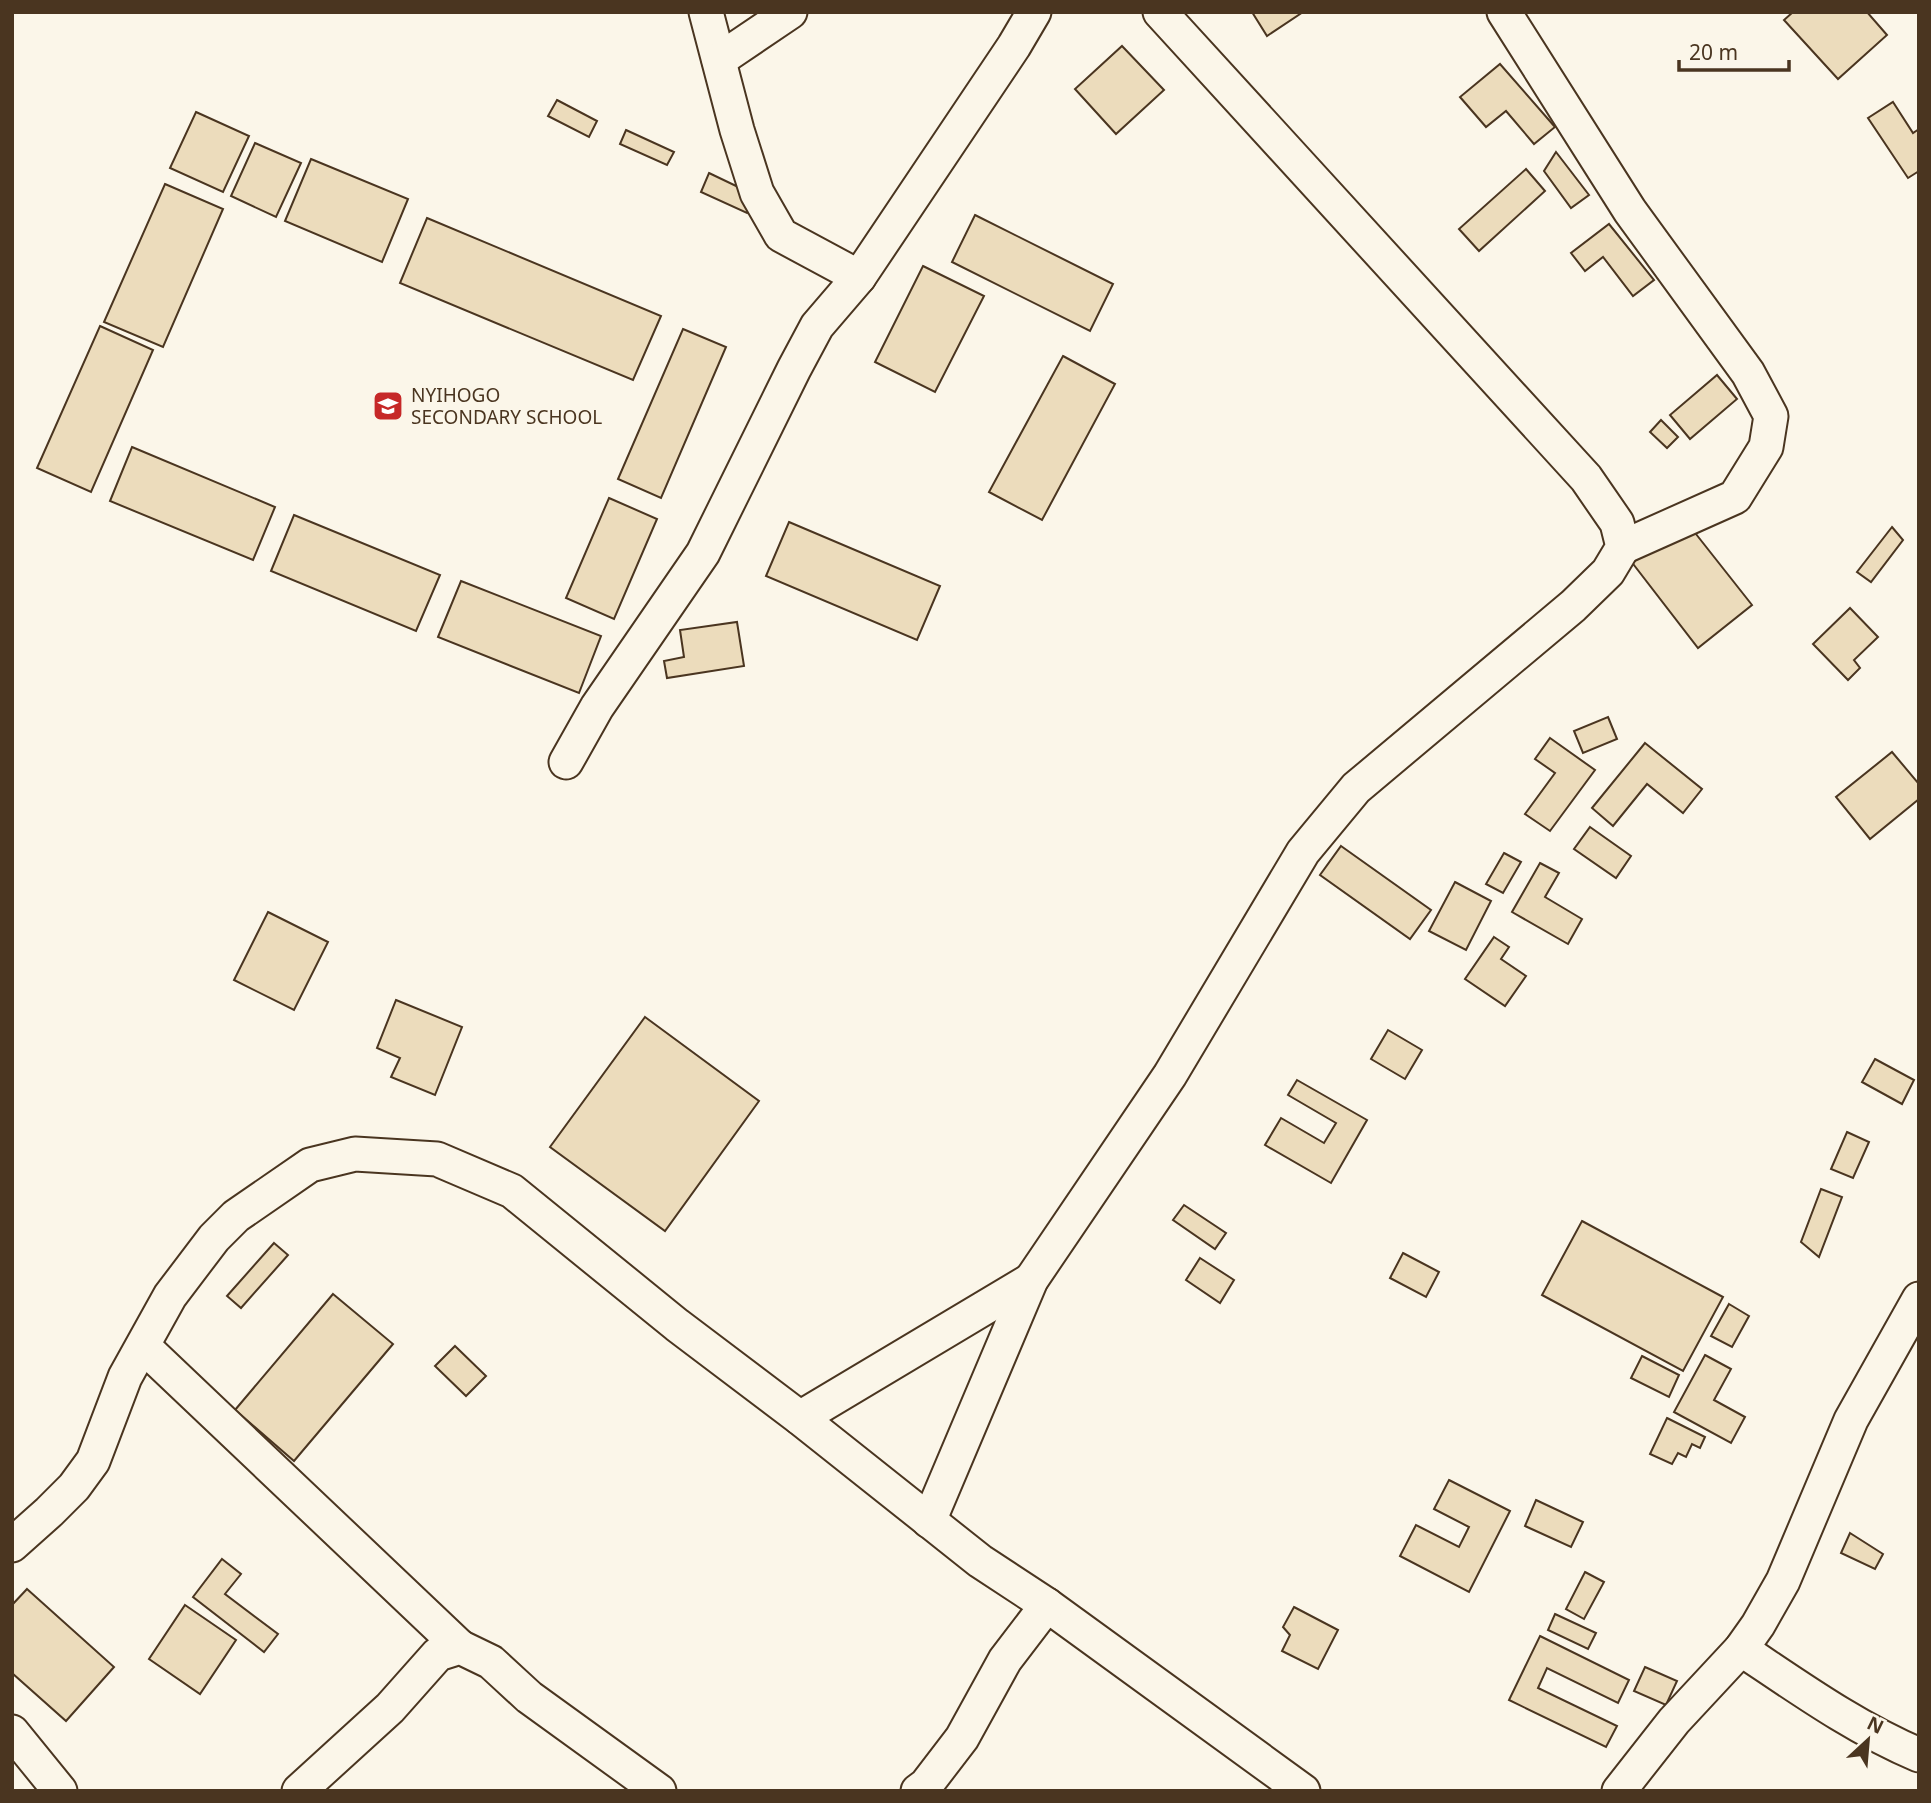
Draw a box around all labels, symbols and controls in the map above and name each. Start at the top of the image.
scale bar [1679,28,1789,72]
text: 20 m [1689,38,1738,66]
place label: NYIHOGO SECONDARY SCHOOL [411,382,602,430]
school or university icon: NYIHOGO SECONDARY SCHOOL [371,389,405,423]
north arrow [1833,1705,1903,1775]
text: N [1863,1710,1888,1740]

